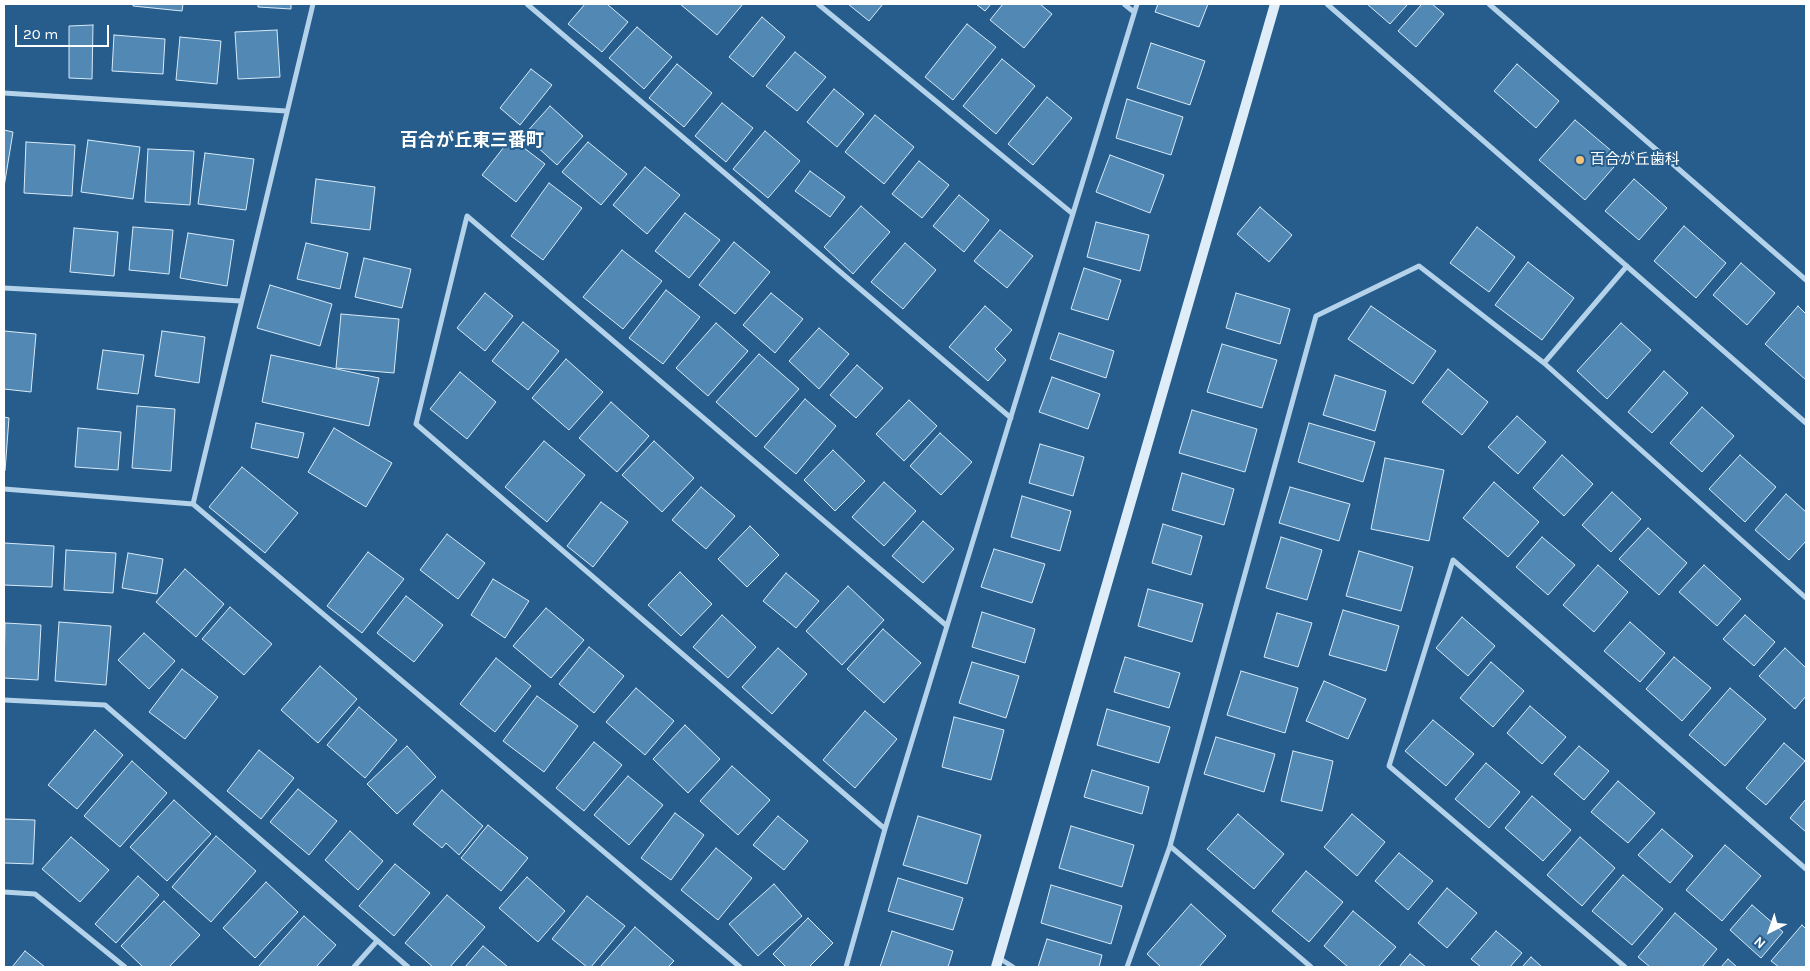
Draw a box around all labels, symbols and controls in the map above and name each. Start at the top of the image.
scale bar [18,15,111,47]
text: 20 m [23,25,58,43]
district label: 百合が丘東三番町 [400,130,544,152]
place label: 百合が丘歯科 [1590,151,1680,169]
marker: 百合が丘歯科 [1574,154,1586,166]
north arrow [1745,906,1795,956]
text: N [1750,933,1769,952]

